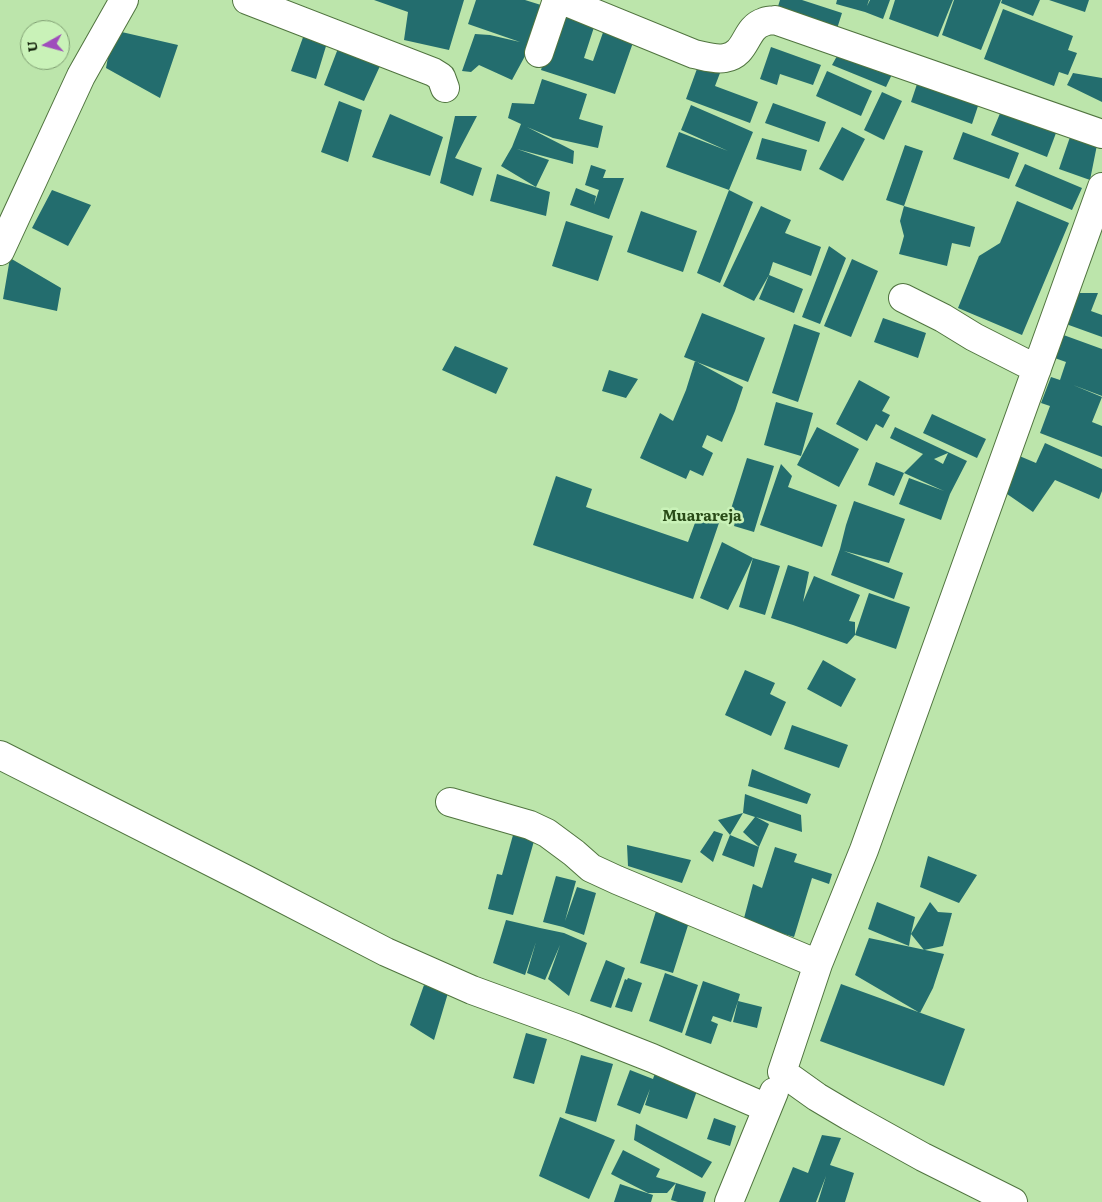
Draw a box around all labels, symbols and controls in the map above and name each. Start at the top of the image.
north arrow [20,20,70,70]
text: U [21,40,42,53]
district label: Muarareja [662,508,742,526]

